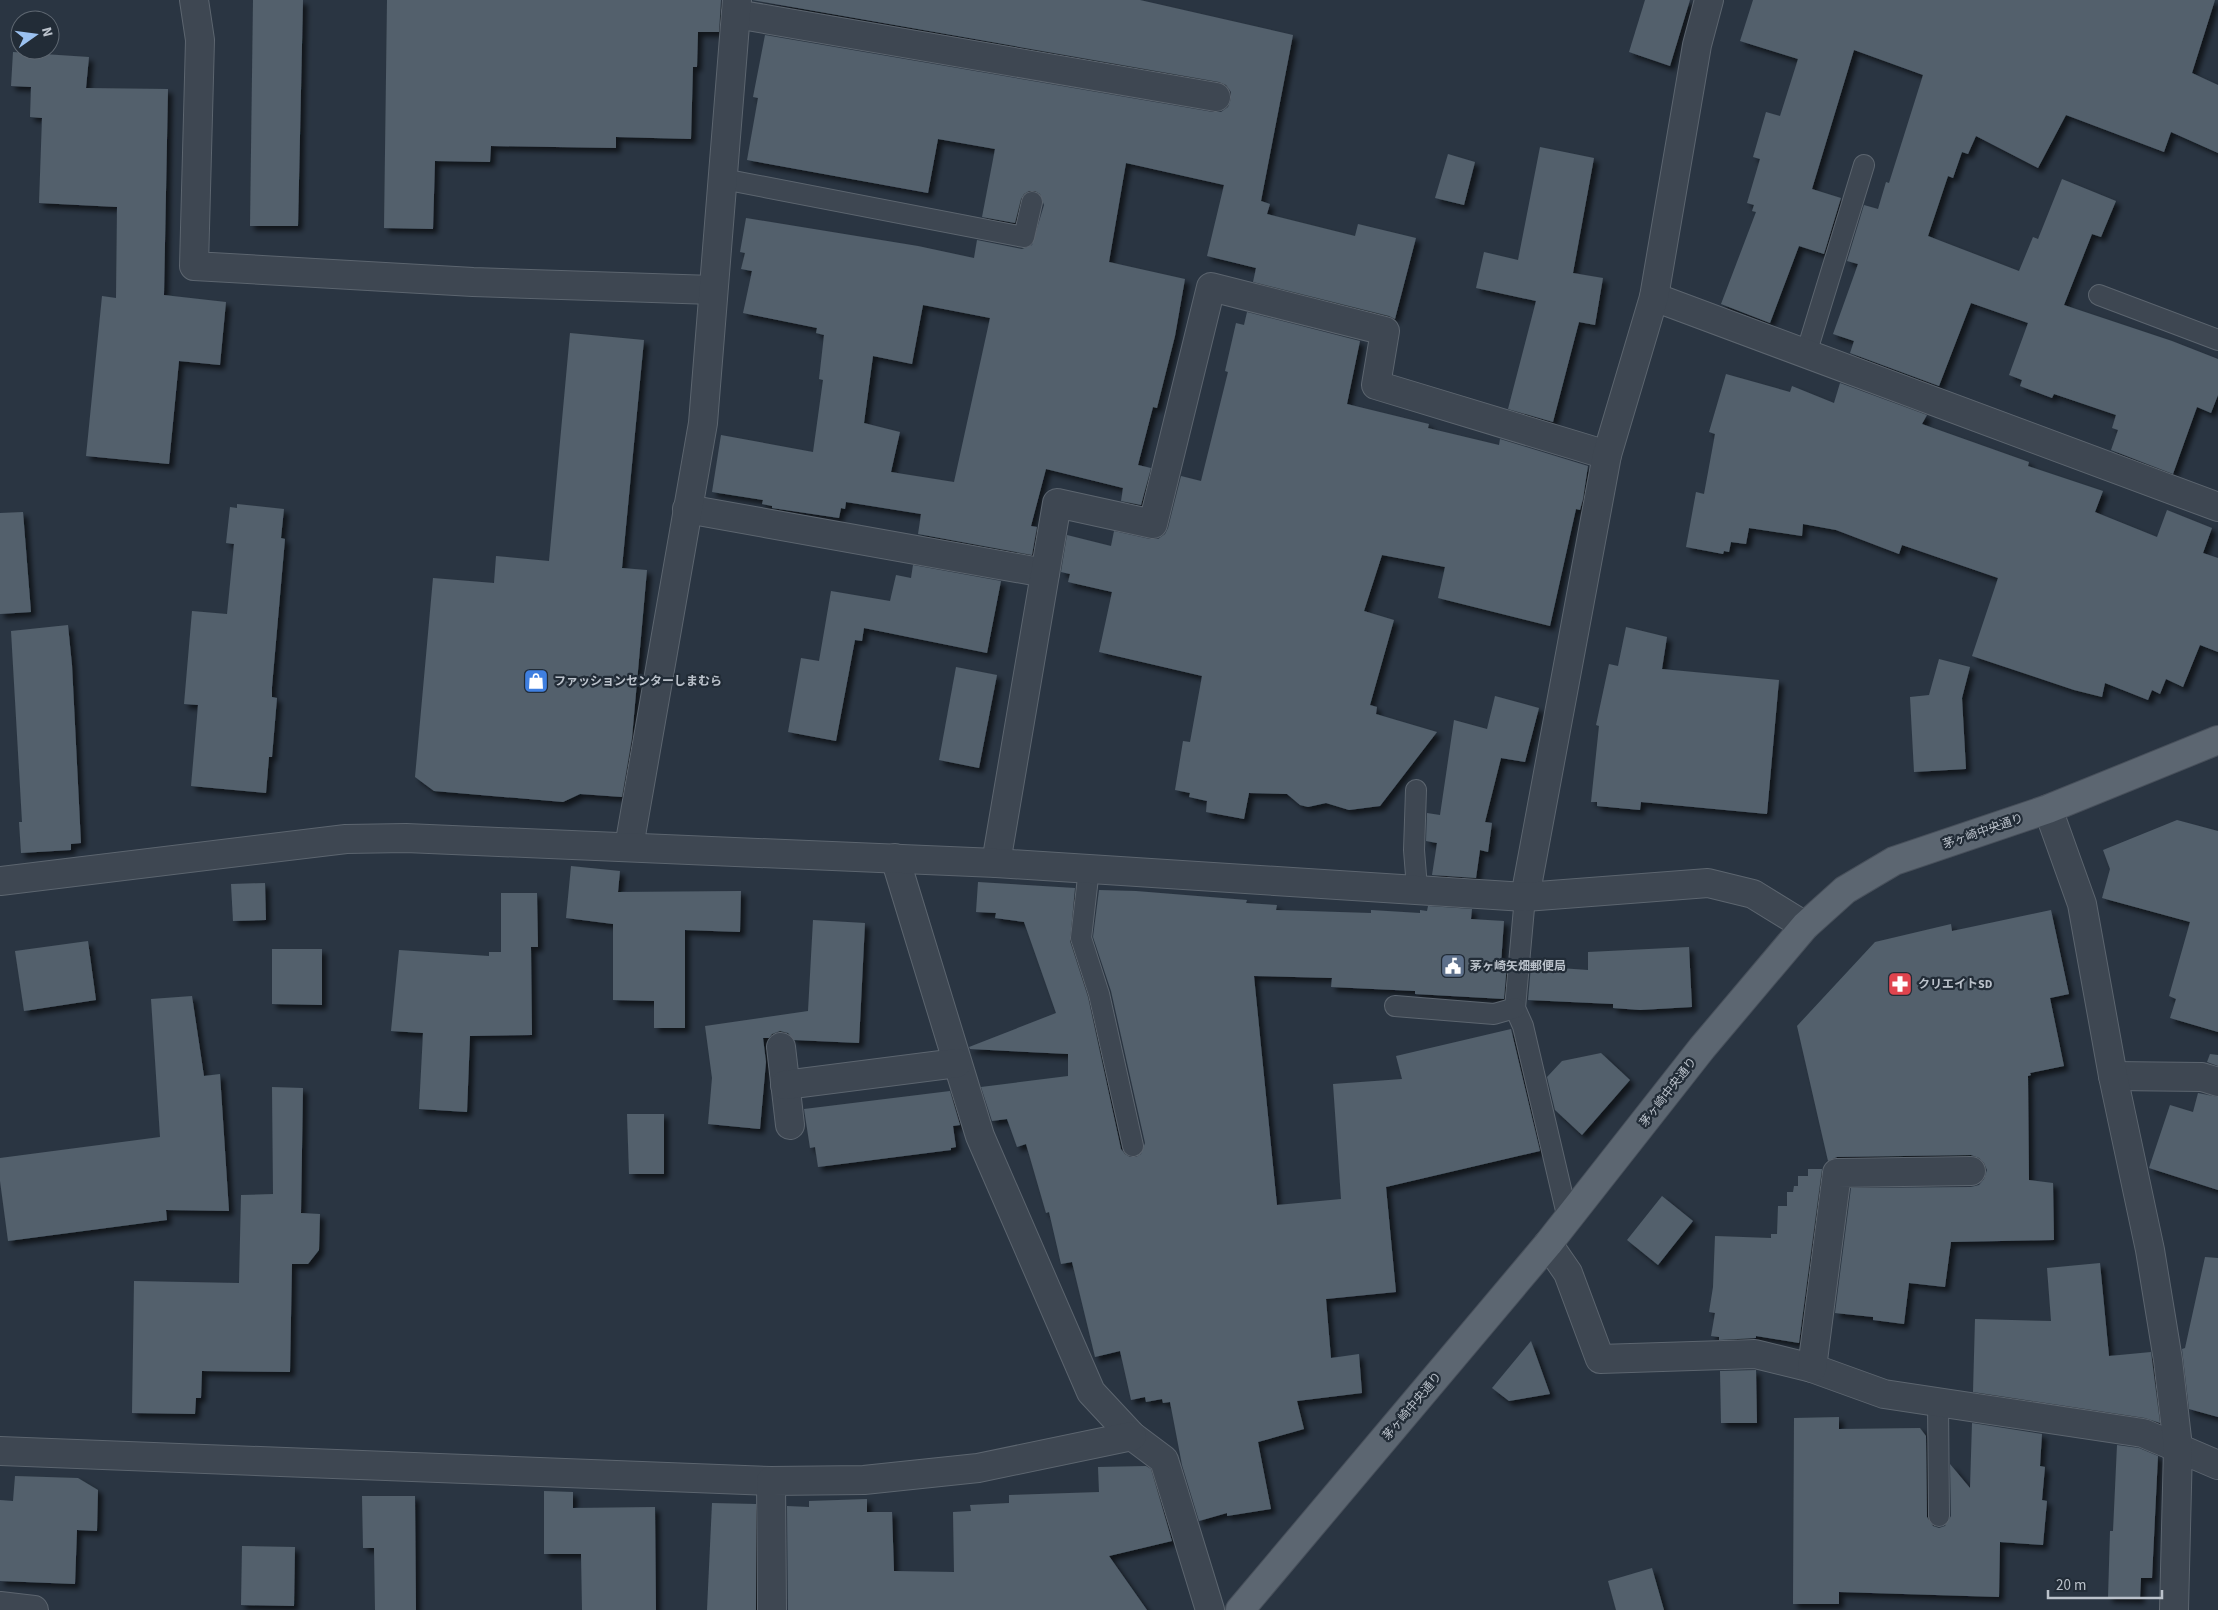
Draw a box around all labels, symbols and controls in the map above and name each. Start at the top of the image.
north arrow [10,10,60,60]
text: N [36,25,57,39]
shop icon: ファッションセンターしまむら [523,668,549,694]
place label: ファッションセンターしまむら [554,673,722,690]
street label: 茅ヶ崎中央通り [1941,810,2026,853]
public building icon: 茅ヶ崎矢畑郵便局 [1440,953,1466,979]
place label: 茅ヶ崎矢畑郵便局 [1470,958,1566,975]
pharmacy icon: クリエイトSD [1887,971,1913,997]
place label: クリエイトSD [1918,976,1993,993]
street label: 茅ヶ崎中央通り [1636,1054,1701,1131]
street label: 茅ヶ崎中央通り [1379,1369,1446,1444]
scale bar [2048,1568,2162,1600]
text: 20 m [2056,1575,2086,1596]

